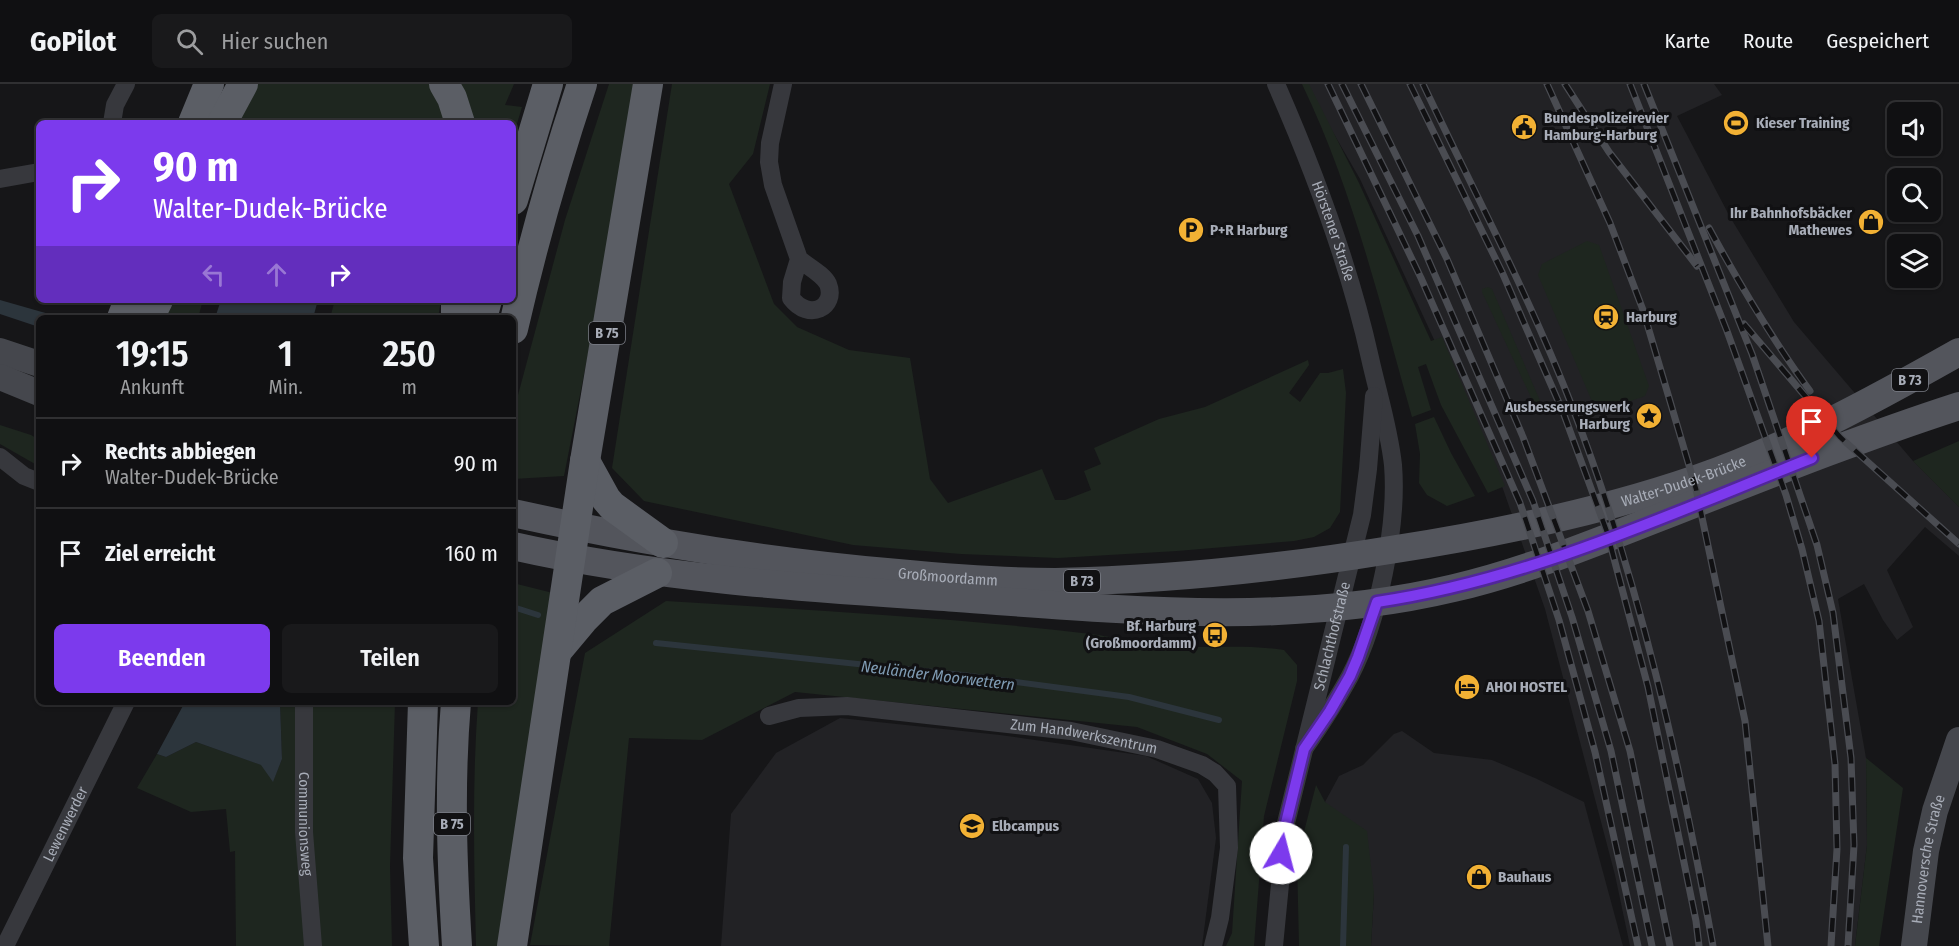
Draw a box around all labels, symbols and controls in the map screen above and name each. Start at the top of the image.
search box [152,14,572,68]
text: GoPilot [30,25,116,58]
icon: search [173,25,206,58]
text: Hier suchen [221,28,328,55]
text: Karte [1665,28,1710,54]
text: Route [1743,28,1793,54]
text: Gespeichert [1826,28,1929,54]
map controls [1887,102,1941,288]
button: sound [1887,102,1941,156]
sports icon: Kieser Training [1721,108,1751,138]
place label: Bundespolizeirevier Hamburg-Harburg [1544,109,1669,144]
public building icon: Bundespolizeirevier Hamburg-Harburg [1509,112,1539,142]
place label: Kieser Training [1756,114,1850,132]
text: 90 m [153,142,238,192]
icon: right [54,144,132,222]
button: search [1887,168,1941,222]
street label: Hörstener Straße [1308,179,1359,283]
text: Walter-Dudek-Brücke [153,193,388,225]
place label: Ihr Bahnhofsbäcker Mathewes [1730,204,1853,239]
shop icon: Ihr Bahnhofsbäcker Mathewes [1856,207,1886,237]
parking icon: P+R Harburg [1176,215,1206,245]
place label: P+R Harburg [1210,221,1288,239]
button: layers [1887,234,1941,288]
icon: left [197,258,230,291]
icon: ahead [260,258,293,291]
icon: right [323,258,356,291]
station icon: Harburg [1591,302,1621,332]
place label: Harburg [1626,308,1677,326]
road number: B 75 [589,322,625,344]
text: 19:15 [116,332,189,376]
text: 1 [278,332,293,376]
text: 250 [383,332,436,376]
road number: B 73 [1892,369,1928,391]
text: Ankunft [120,375,184,399]
text: Min. [269,375,303,399]
text: m [402,375,417,399]
pin [1786,396,1837,458]
place label: Ausbesserungswerk Harburg [1504,398,1631,433]
place icon: Ausbesserungswerk Harburg [1634,401,1664,431]
icon: arrive [1795,405,1828,438]
text: Rechts abbiegen [105,438,256,465]
icon: right [54,447,87,480]
text: 90 m [454,450,498,477]
street label: Walter-Dudek-Brücke [1619,452,1749,511]
text: Walter-Dudek-Brücke [105,465,279,489]
icon: arrive [54,537,87,570]
text: Ziel erreicht [105,540,216,567]
text: 160 m [445,540,498,567]
street label: Großmoordamm [897,564,998,590]
road number: B 73 [1064,570,1100,592]
street label: Schlachthofstraße [1310,580,1354,692]
place label: Bf. Harburg (Großmoordamm) [1086,617,1197,652]
bus stop icon: Bf. Harburg (Großmoordamm) [1200,620,1230,650]
button: Beenden [54,624,270,693]
button: Teilen [282,624,498,693]
water label: Neuländer Moorwettern [860,657,1016,694]
hotel icon: AHOI HOSTEL [1452,672,1482,702]
place label: AHOI HOSTEL [1485,678,1567,696]
street label: Zum Handwerkszentrum [1010,715,1159,758]
street label: Communionsweg [295,772,316,877]
street label: Lewenwerder [39,783,92,865]
street label: Hannoversche Straße [1908,792,1949,925]
school or university icon: Elbcampus [957,811,987,841]
road number: B 75 [434,813,470,835]
place label: Elbcampus [992,817,1059,835]
position arrow [1249,821,1313,885]
shop icon: Bauhaus [1464,862,1494,892]
place label: Bauhaus [1498,868,1552,886]

